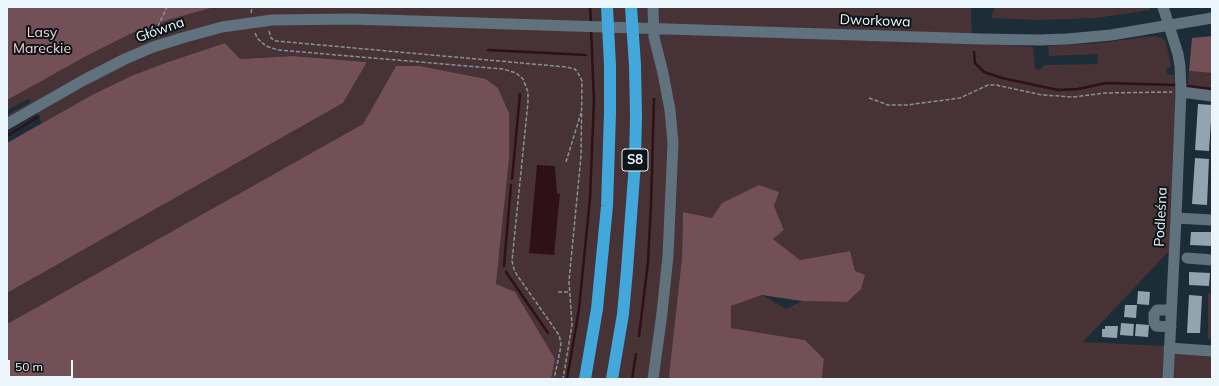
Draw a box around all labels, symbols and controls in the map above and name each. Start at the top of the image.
street label: Dworkowa [839,11,911,31]
street label: Główna [134,14,186,46]
park label: Lasy Mareckie [13,25,71,58]
road number: S8 [622,149,648,171]
street label: Podleśna [1151,187,1171,247]
scale bar [10,352,75,378]
text: 50 m [15,359,43,374]

